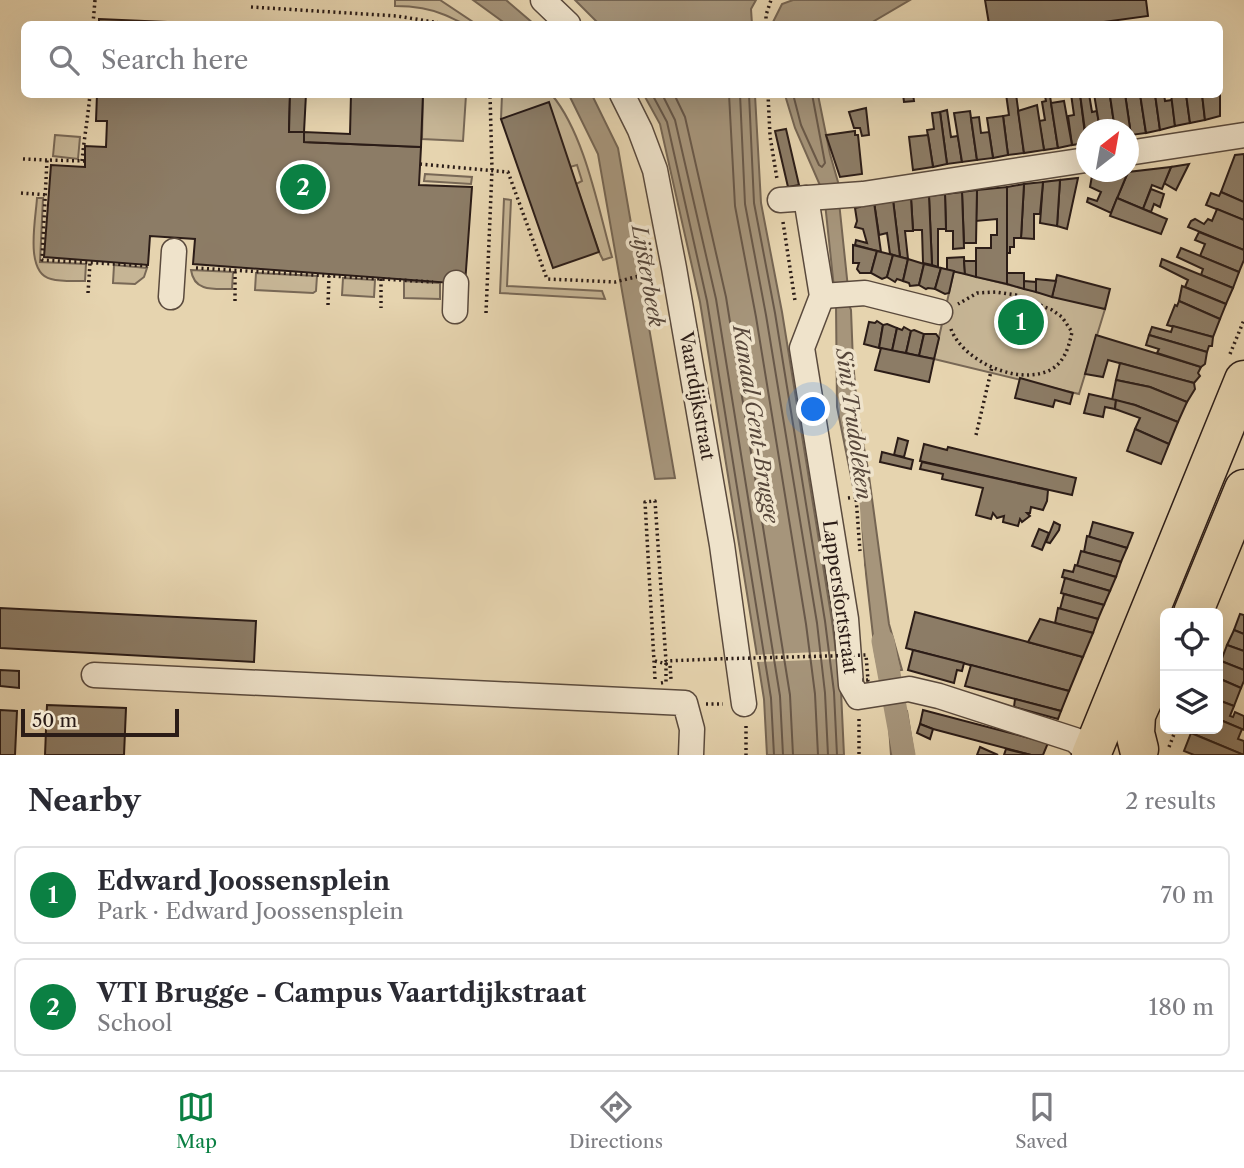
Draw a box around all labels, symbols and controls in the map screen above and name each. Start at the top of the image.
search box [21,21,1223,98]
icon: search [45,41,83,79]
text: Search here [101,44,248,76]
north arrow [1076,119,1139,182]
pin: 2 [280,161,326,213]
water label: Lijsterbeek [626,221,669,329]
pin: 1 [998,296,1044,348]
water label: Kanaal Gent-Brugge [728,321,784,526]
street label: Vaartdijkstraat [674,329,720,462]
water label: Sint Trudoleken [831,345,877,501]
your location [796,392,830,426]
street label: Lappersfortstraat [818,519,862,676]
map controls [1160,608,1223,734]
button: locate [1160,608,1223,671]
button: layers [1160,671,1223,734]
scale bar [21,706,178,738]
text: 50 m [32,709,77,732]
text: Nearby [28,782,141,819]
text: 2 results [1125,787,1216,815]
text: Edward Joossensplein [97,865,390,897]
text: 1 [48,881,58,909]
text: 70 m [1161,881,1214,909]
text: Park · Edward Joossensplein [97,897,404,925]
text: VTI Brugge - Campus Vaartdijkstraat [97,977,586,1009]
text: 2 [46,993,60,1021]
text: 180 m [1149,993,1214,1021]
text: School [97,1009,172,1037]
tab: Map [176,1088,217,1153]
tab: Directions [569,1088,663,1153]
tab: Saved [1015,1088,1068,1153]

